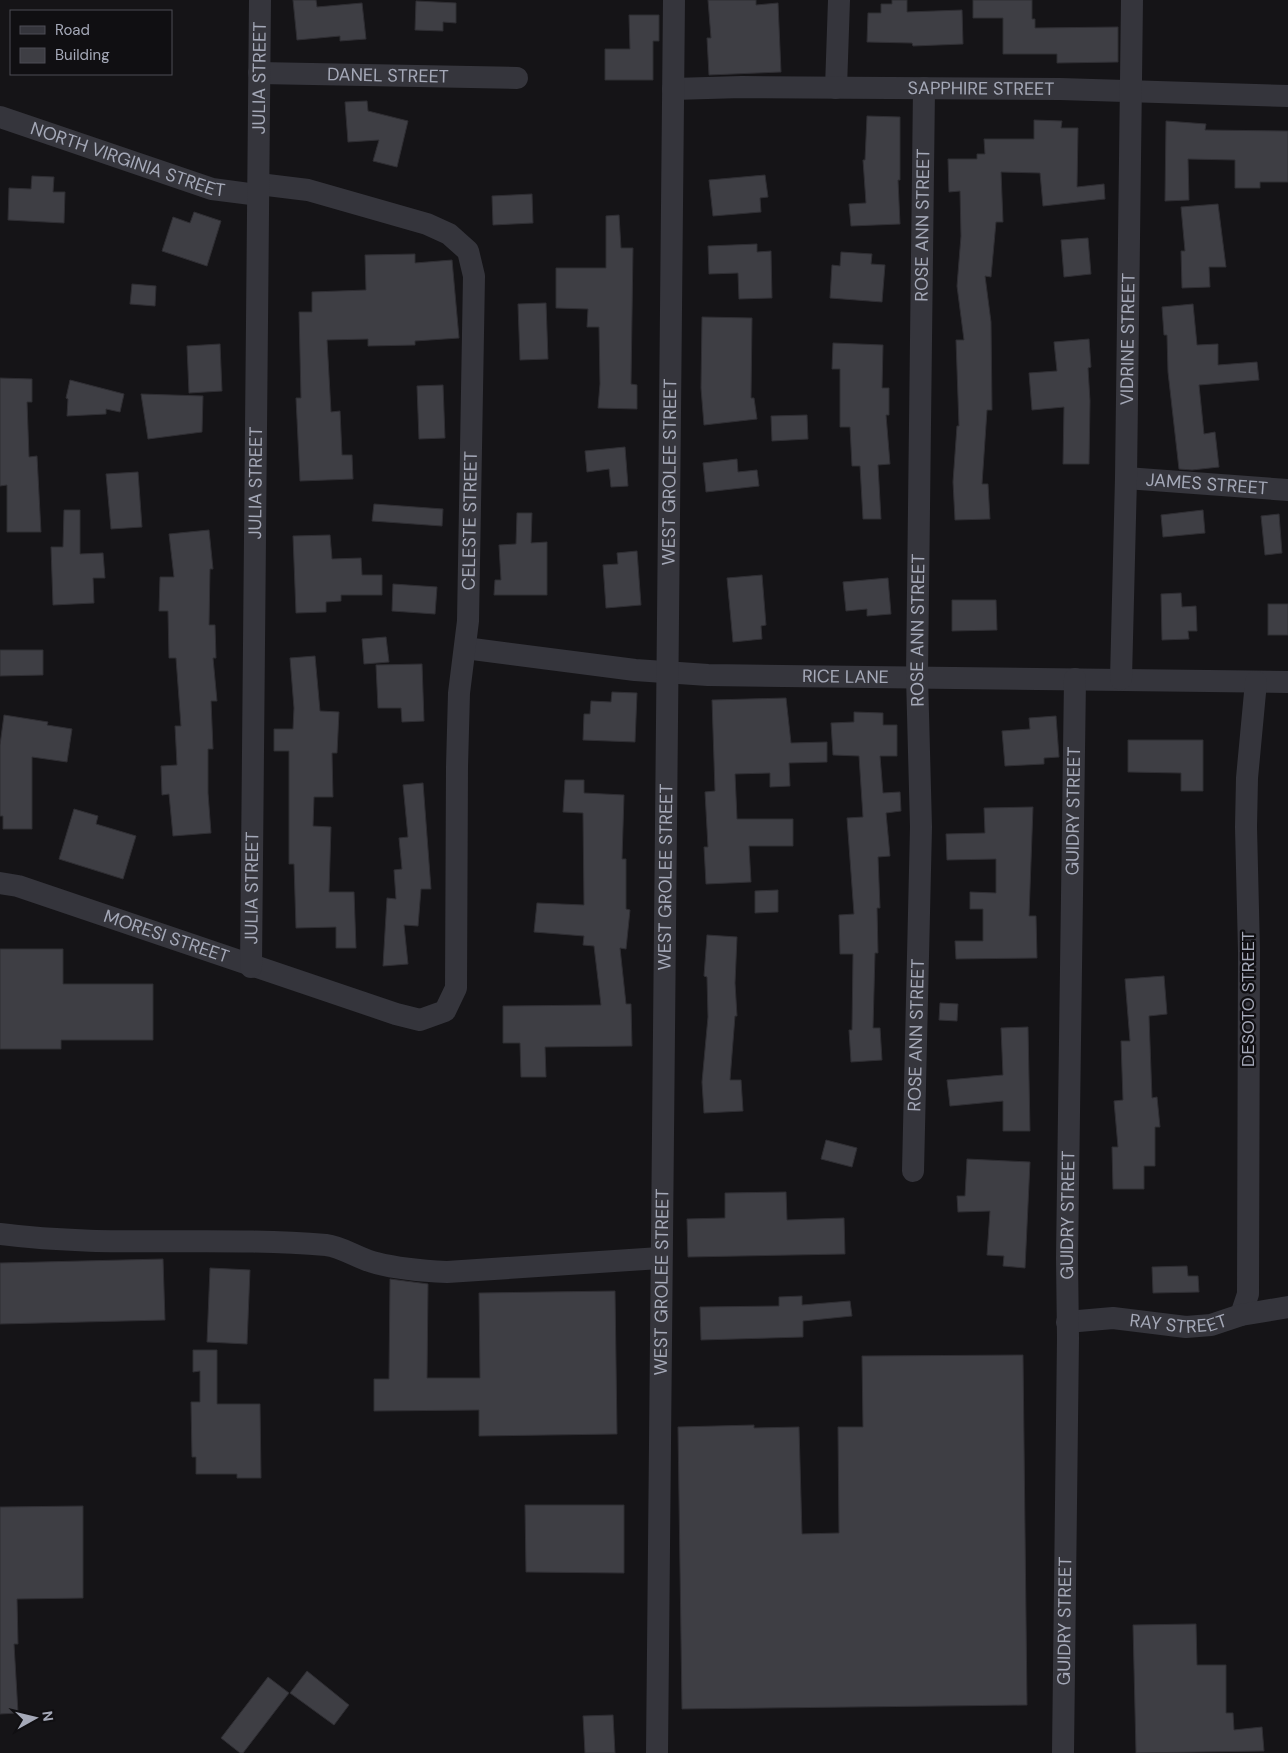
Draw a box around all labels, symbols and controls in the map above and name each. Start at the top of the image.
legend [10,10,172,75]
text: Road [55,20,90,40]
street label: JULIA STREET [247,22,272,134]
text: Building [55,45,110,65]
street label: DANEL STREET [327,62,449,89]
street label: SAPPHIRE STREET [907,76,1054,101]
street label: NORTH VIRGINIA STREET [27,116,227,203]
street label: ROSE ANN STREET [909,148,935,302]
street label: VIDRINE STREET [1115,273,1141,405]
street label: WEST GROLEE STREET [657,378,682,566]
street label: JULIA STREET [243,427,268,539]
street label: CELESTE STREET [457,451,483,591]
street label: JAMES STREET [1145,467,1269,500]
street label: ROSE ANN STREET [905,553,930,707]
street label: RICE LANE [802,664,889,689]
street label: GUIDRY STREET [1060,746,1086,876]
street label: WEST GROLEE STREET [653,783,678,971]
street label: JULIA STREET [239,832,264,944]
street label: MORESI STREET [101,904,232,969]
street label: DESOTO STREET [1236,931,1260,1067]
street label: ROSE ANN STREET [902,958,930,1112]
street label: GUIDRY STREET [1055,1150,1080,1280]
street label: WEST GROLEE STREET [649,1188,674,1376]
street label: RAY STREET [1128,1308,1230,1339]
street label: GUIDRY STREET [1052,1556,1077,1686]
north arrow [10,1693,60,1743]
text: N [38,1710,57,1723]

